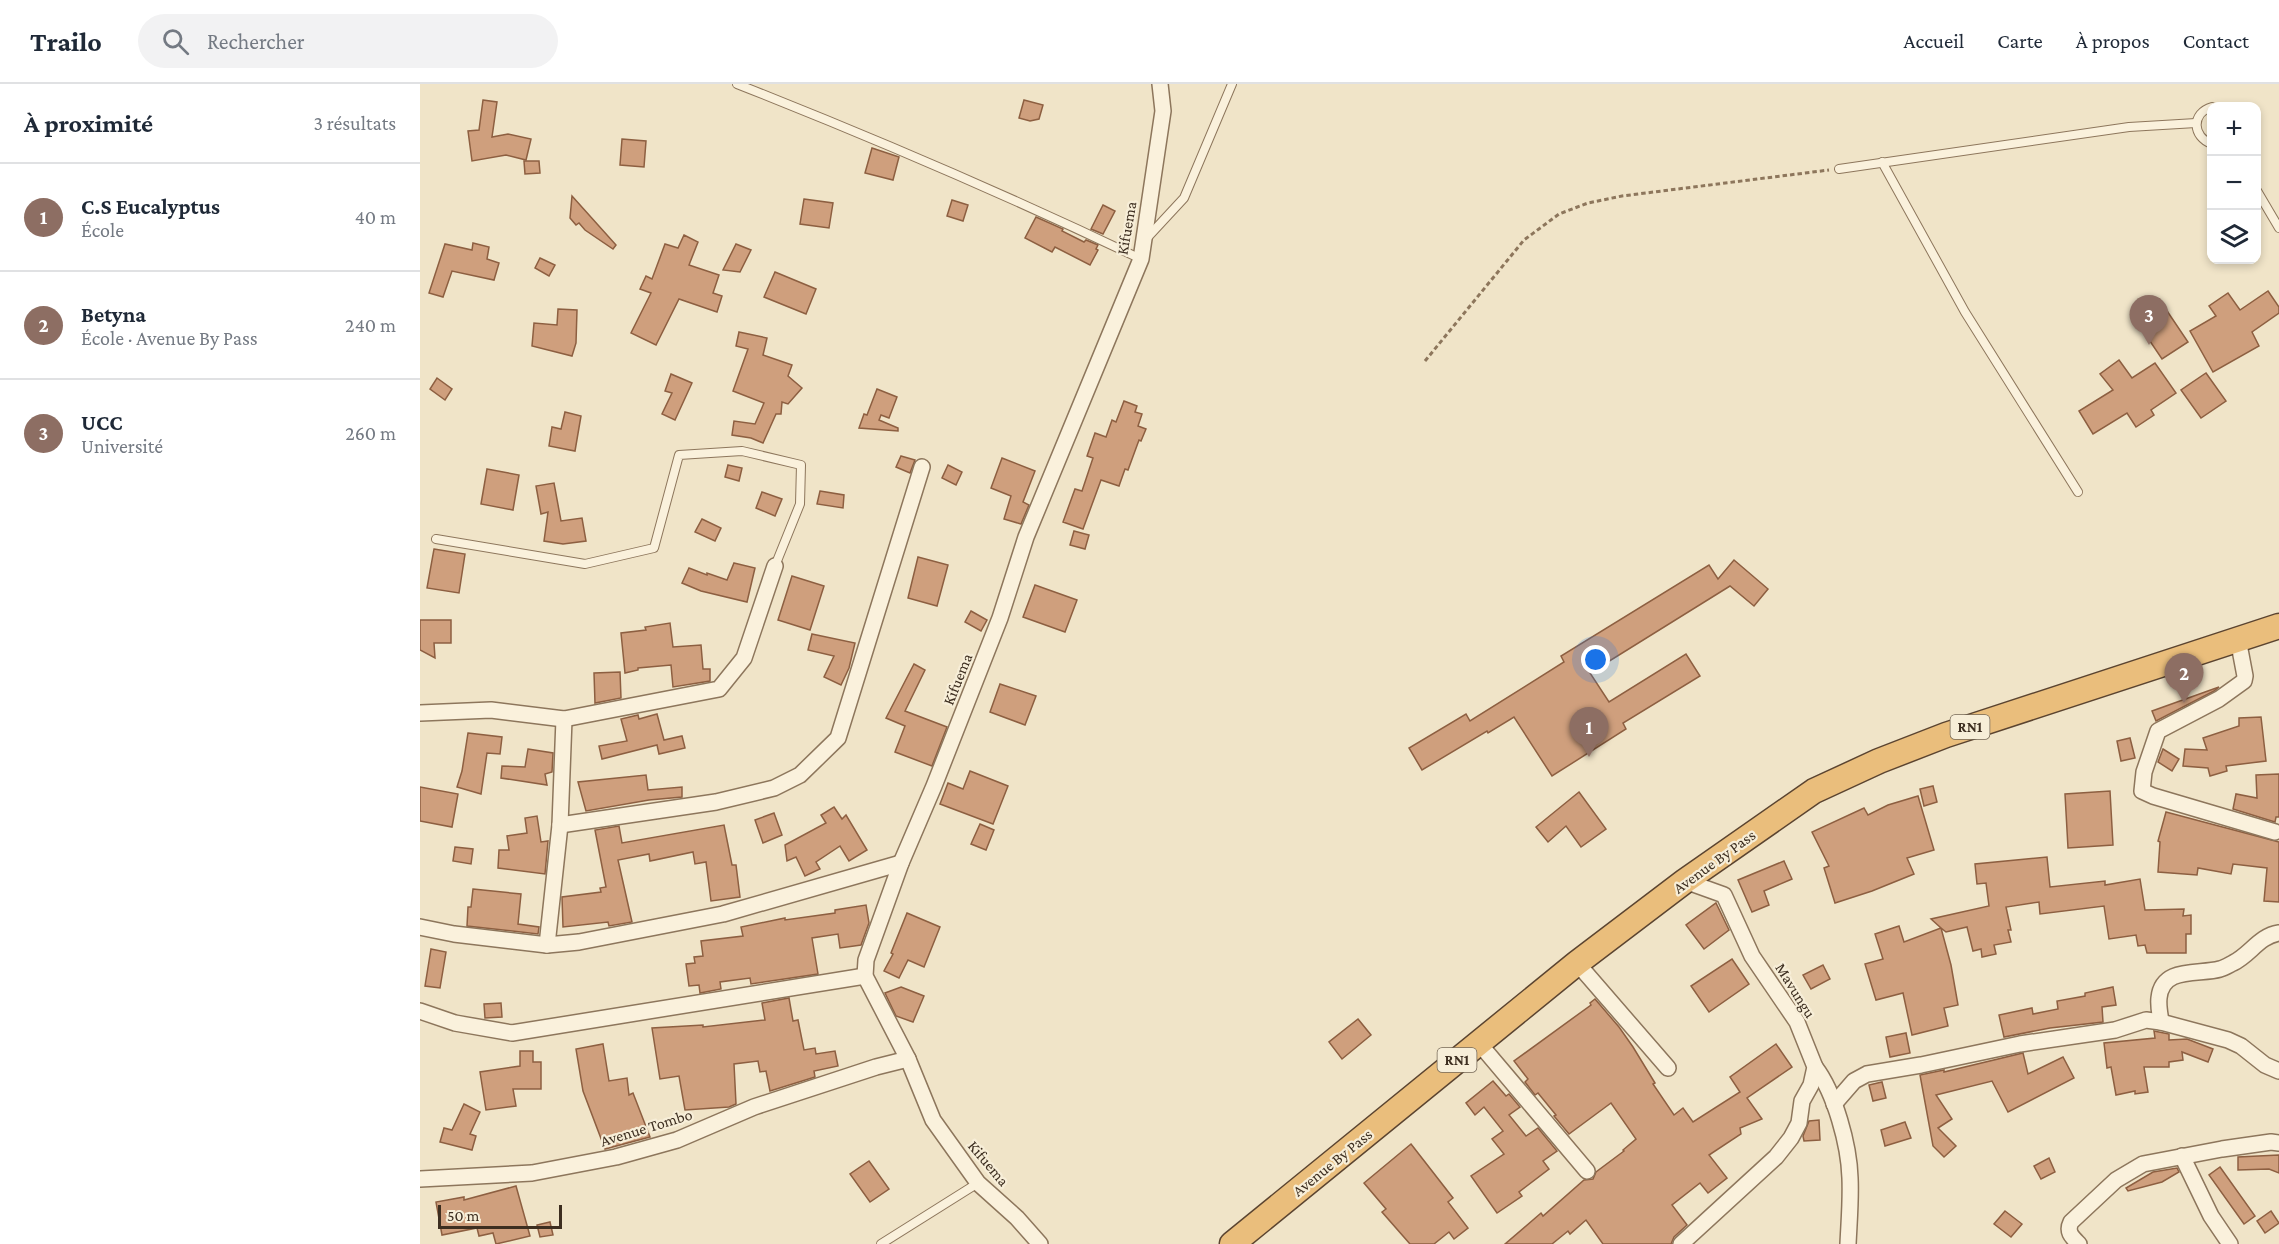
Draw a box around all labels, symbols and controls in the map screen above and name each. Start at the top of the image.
search box [138,14,558,68]
icon: search [159,25,192,58]
text: Trailo [30,26,102,57]
text: Rechercher [207,29,305,54]
text: Accueil [1904,29,1964,53]
text: Carte [1997,29,2043,53]
text: À propos [2076,29,2150,53]
text: Contact [2183,29,2249,53]
map controls [2207,102,2261,264]
button: + [2207,102,2261,156]
text: À proximité [24,109,153,138]
text: 3 résultats [314,112,396,134]
button: − [2207,156,2261,210]
text: C.S Eucalyptus [81,194,220,219]
street label: Kifuema [1113,199,1140,256]
text: 1 [40,206,47,228]
text: 40 m [355,206,396,228]
button: layers [2207,210,2261,264]
text: École [81,219,124,241]
pin: 3 [2130,296,2168,345]
text: Betyna [81,302,146,327]
text: 2 [38,314,49,336]
text: 240 m [345,314,396,336]
text: École · Avenue By Pass [81,327,258,349]
text: UCC [81,410,123,435]
text: 3 [39,422,48,444]
text: 260 m [345,422,396,444]
text: Université [81,435,163,457]
your location [1581,645,1610,674]
street label: Kifuema [939,650,976,707]
pin: 2 [2164,654,2204,703]
pin: 1 [1570,708,1608,757]
road number: RN1 [1950,715,1990,739]
street label: Avenue By Pass [1670,826,1759,898]
street label: Mavungu [1771,960,1819,1022]
road number: RN1 [1438,1048,1476,1072]
street label: Avenue Tombo [598,1105,694,1150]
street label: Avenue By Pass [1289,1125,1376,1200]
street label: Kifuema [965,1137,1013,1190]
scale bar [438,1202,562,1230]
text: 50 m [447,1207,479,1224]

